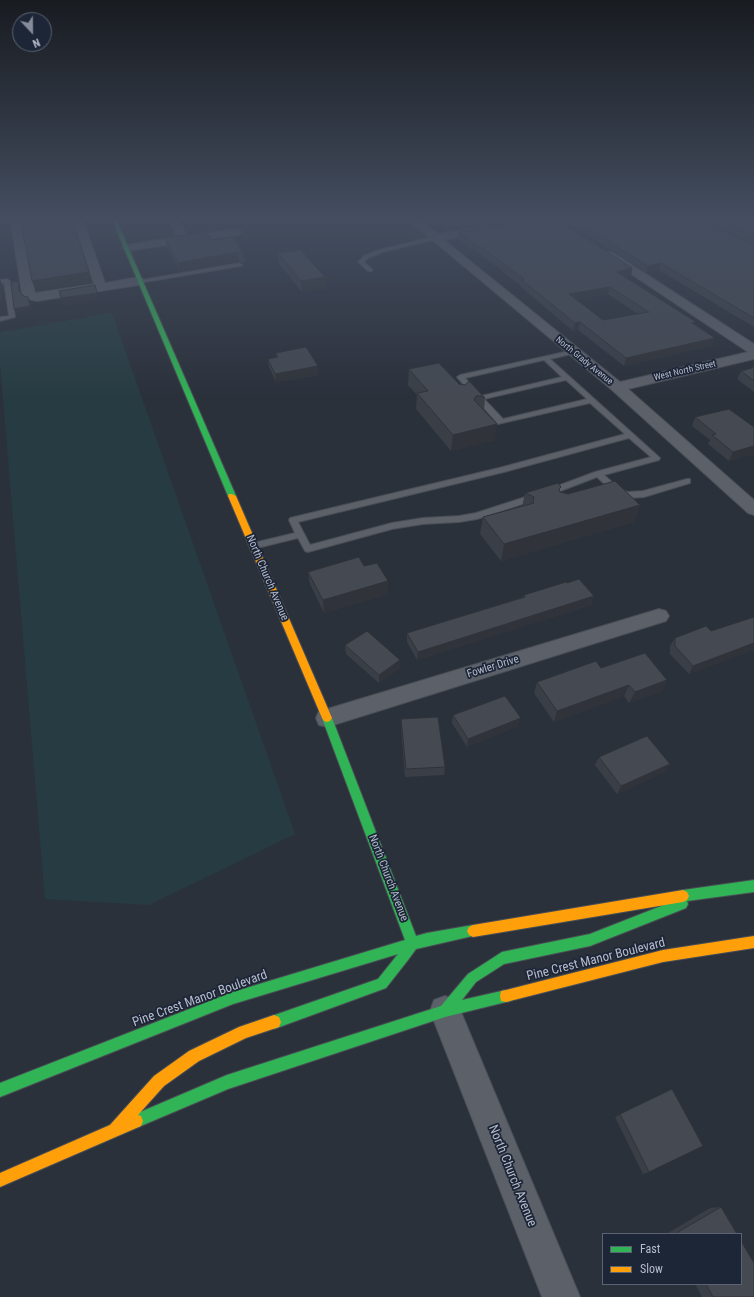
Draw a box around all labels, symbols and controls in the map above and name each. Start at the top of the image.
north arrow [12,12,52,52]
text: N [31,35,42,50]
street label: North Grady Avenue [553,335,615,387]
street label: West North Street [653,359,717,383]
street label: North Church Avenue [243,533,291,623]
street label: Fowler Drive [466,653,520,681]
street label: North Church Avenue [365,833,411,923]
street label: Pine Crest Manor Boulevard [525,935,667,985]
street label: Pine Crest Manor Boulevard [130,967,270,1031]
street label: North Church Avenue [484,1123,540,1229]
legend [602,1233,742,1285]
text: Fast [640,1242,660,1256]
text: Slow [640,1262,663,1276]

